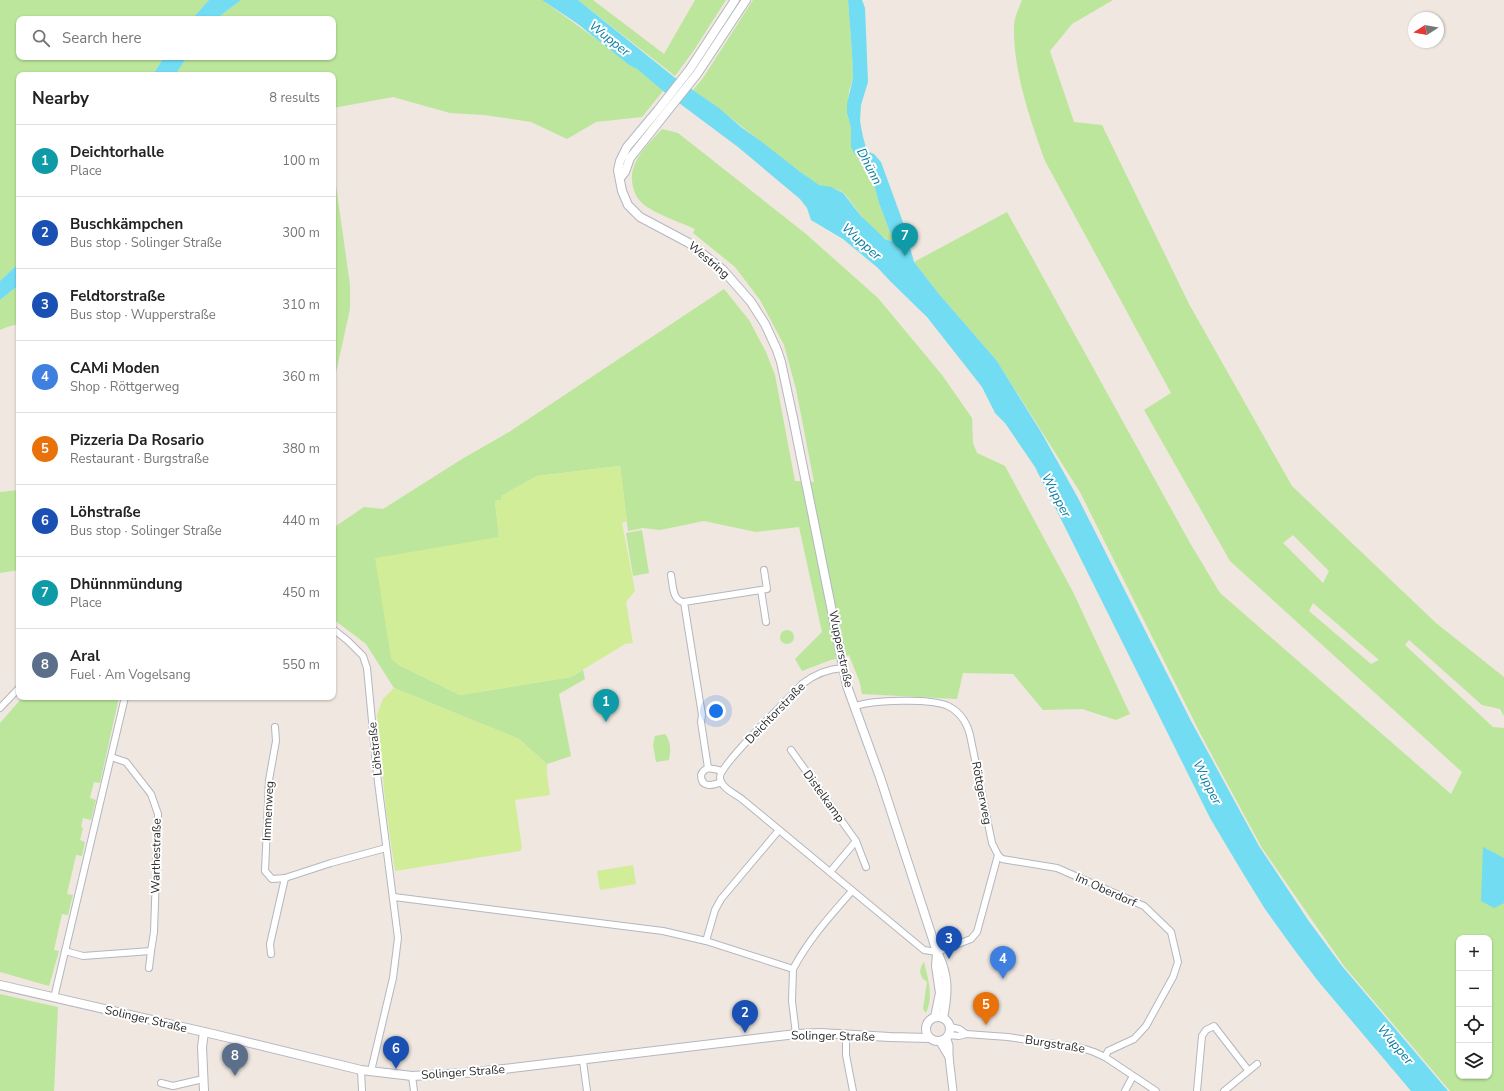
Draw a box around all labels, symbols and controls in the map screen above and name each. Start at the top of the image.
north arrow [1408,12,1444,48]
search box [16,16,336,60]
water label: Wupper [585,17,634,61]
icon: search [30,27,52,49]
text: Search here [62,28,142,48]
text: Nearby [32,87,89,110]
text: 8 results [269,89,320,107]
text: Deichtorhalle [70,142,164,162]
water label: Dhünn [852,145,886,188]
text: 1 [41,152,49,170]
text: 100 m [282,152,320,170]
text: Place [70,162,102,180]
text: Buschkämpchen [70,214,183,234]
water label: Wupper [838,219,885,265]
pin: 7 [892,223,918,256]
text: 2 [41,224,49,242]
text: 300 m [282,224,320,242]
text: Bus stop · Solinger Straße [70,234,222,252]
street label: Westring [685,238,733,282]
text: Feldtorstraße [70,286,165,306]
text: 3 [41,296,49,314]
text: 310 m [282,296,320,314]
text: Bus stop · Wupperstraße [70,306,216,324]
text: CAMi Moden [70,358,160,378]
text: 4 [41,368,49,386]
text: 360 m [282,368,320,386]
text: Shop · Röttgerweg [70,378,179,396]
text: Pizzeria Da Rosario [70,430,204,450]
text: 5 [41,440,49,458]
text: 380 m [282,440,320,458]
text: Restaurant · Burgstraße [70,450,209,468]
water label: Wupper [1037,470,1075,521]
text: Löhstraße [70,502,141,522]
text: 6 [41,512,49,530]
text: 440 m [282,512,320,530]
text: Bus stop · Solinger Straße [70,522,222,540]
text: Dhünnmündung [70,574,183,594]
text: 7 [41,584,49,602]
text: 450 m [282,584,320,602]
text: Place [70,594,102,612]
street label: Wupperstraße [825,609,857,689]
text: Aral [70,646,100,666]
text: 8 [41,656,49,674]
text: 550 m [282,656,320,674]
text: Fuel · Am Vogelsang [70,666,191,684]
street label: Deichtorstraße [742,679,808,747]
pin: 1 [593,689,619,722]
your location [706,701,726,721]
street label: Löhstraße [364,721,386,777]
water label: Wupper [1188,757,1226,808]
street label: Röttgerweg [968,760,996,826]
street label: Distelkamp [800,767,848,825]
street label: Immenweg [258,781,278,841]
street label: Warthestraße [147,818,165,894]
street label: Im Oberdorf [1073,869,1140,911]
pin: 3 [936,926,962,959]
map controls [1456,935,1492,1079]
button: + [1456,935,1492,971]
pin: 4 [990,946,1016,979]
button: − [1456,971,1492,1007]
pin: 5 [973,992,999,1025]
pin: 2 [732,1000,758,1033]
street label: Solinger Straße [103,1002,189,1036]
button: locate [1456,1007,1492,1043]
water label: Wupper [1373,1021,1418,1069]
street label: Solinger Straße [791,1027,875,1045]
street label: Burgstraße [1024,1031,1086,1057]
pin: 6 [383,1036,409,1069]
pin: 8 [222,1043,248,1076]
button: layers [1456,1043,1492,1079]
street label: Solinger Straße [421,1061,505,1083]

